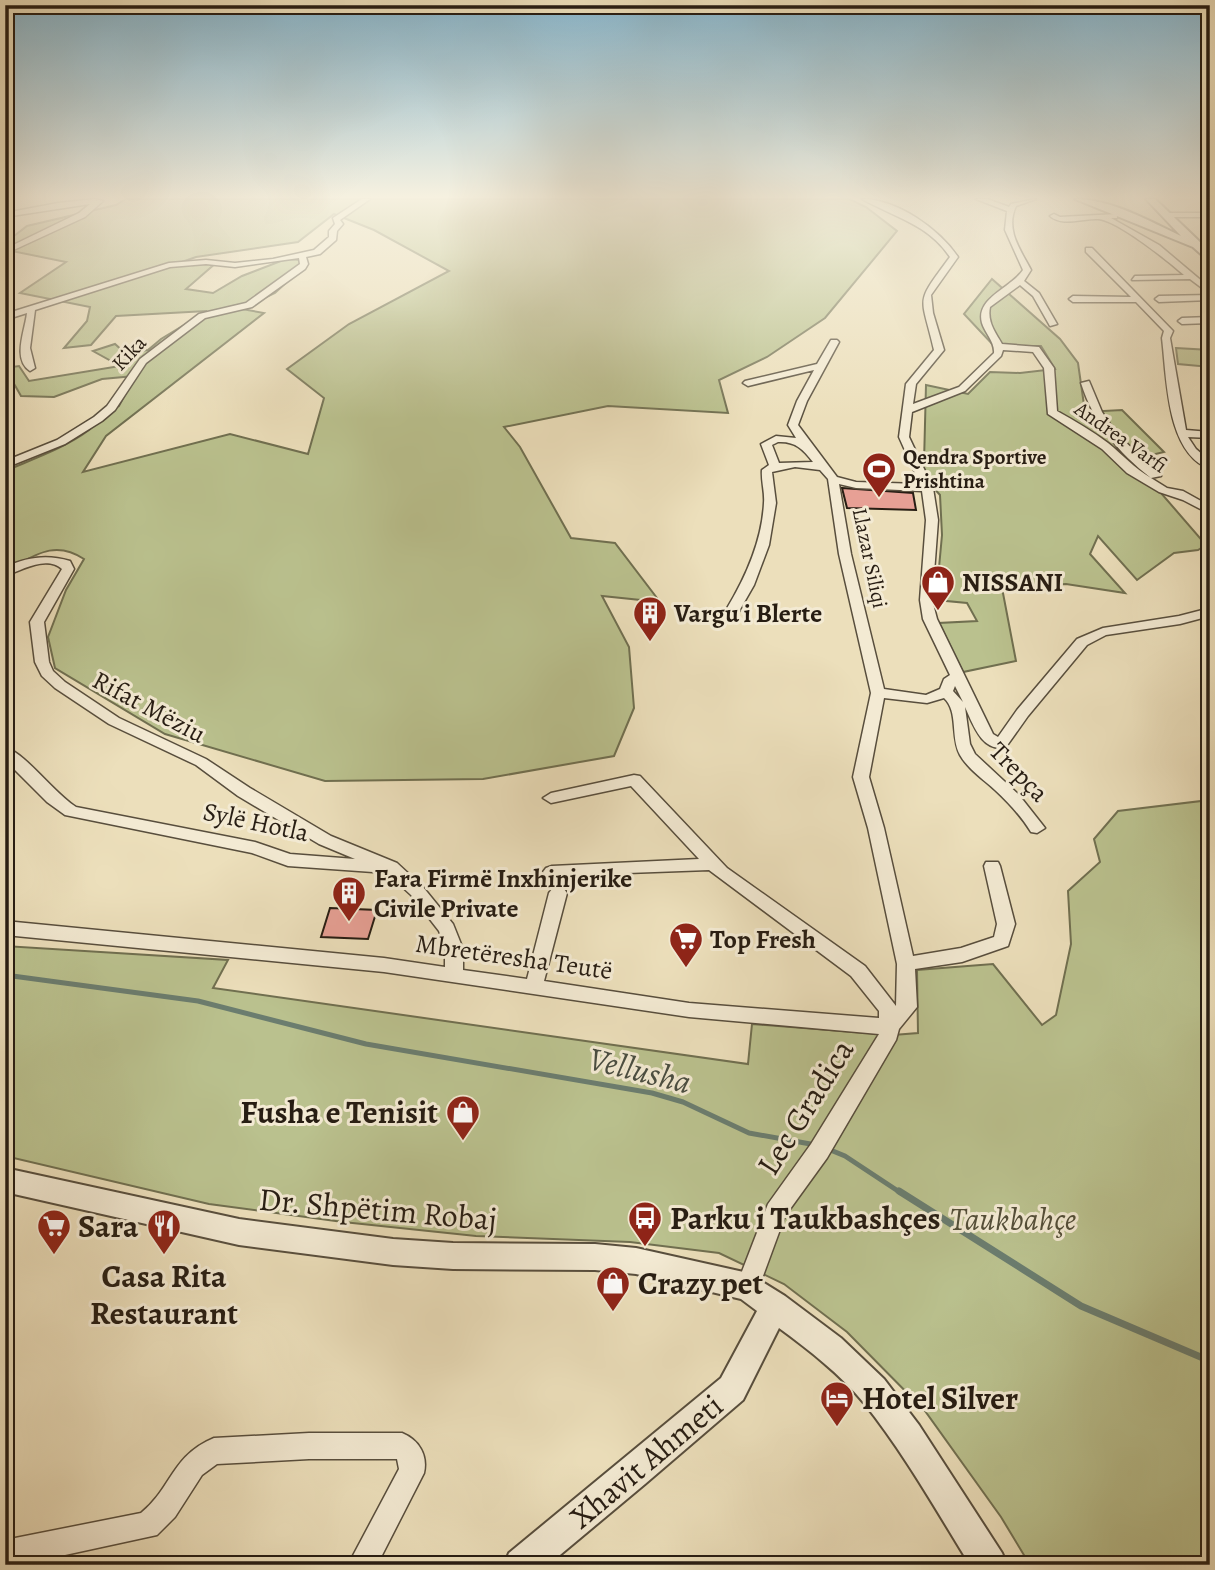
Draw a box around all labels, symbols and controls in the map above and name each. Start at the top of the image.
street label: Kika [105,329,153,377]
street label: Andrea Varfi [1068,394,1173,479]
place label: Qendra Sportive Prishtina [903,443,1047,495]
sports icon: Qendra Sportive Prishtina [860,450,898,499]
street label: Llazar Siliqi [846,505,894,611]
shop icon: NISSANI [919,563,957,612]
place label: NISSANI [962,565,1063,600]
building icon: Vargu i Blerte [631,594,669,643]
place label: Vargu i Blerte [673,596,822,631]
street label: Rifat Mëziu [86,663,213,752]
street label: Trepça [982,734,1056,810]
street label: Sylë Hotla [200,794,312,850]
place label: Fara Firmë Inxhinjerike Civile Private [374,861,632,926]
building icon: Fara Firmë Inxhinjerike Civile Private [330,874,368,923]
supermarket icon: Top Fresh [667,920,705,969]
place label: Top Fresh [710,922,816,957]
street label: Mbretëresha Teutë [413,926,615,988]
street label: Lec Gradica [746,1031,864,1183]
water label: Vellusha [584,1036,696,1104]
place label: Fusha e Tenisit [240,1090,438,1134]
shop icon: Fusha e Tenisit [444,1093,482,1142]
street label: Dr. Shpëtim Robaj [257,1177,499,1241]
place label: Parku i Taukbashçes [670,1196,941,1240]
park label: Taukbahçe [950,1197,1076,1241]
bus stop icon: Parku i Taukbashçes [626,1199,664,1248]
place label: Sara [78,1204,139,1248]
supermarket icon: Sara [35,1207,73,1256]
restaurant icon: Casa Rita Restaurant [145,1207,183,1256]
place label: Casa Rita Restaurant [90,1254,238,1335]
place label: Crazy pet [638,1261,764,1305]
shop icon: Crazy pet [594,1264,632,1313]
place label: Hotel Silver [862,1376,1018,1420]
hotel icon: Hotel Silver [818,1379,856,1428]
street label: Xhavit Ahmeti [560,1384,732,1538]

